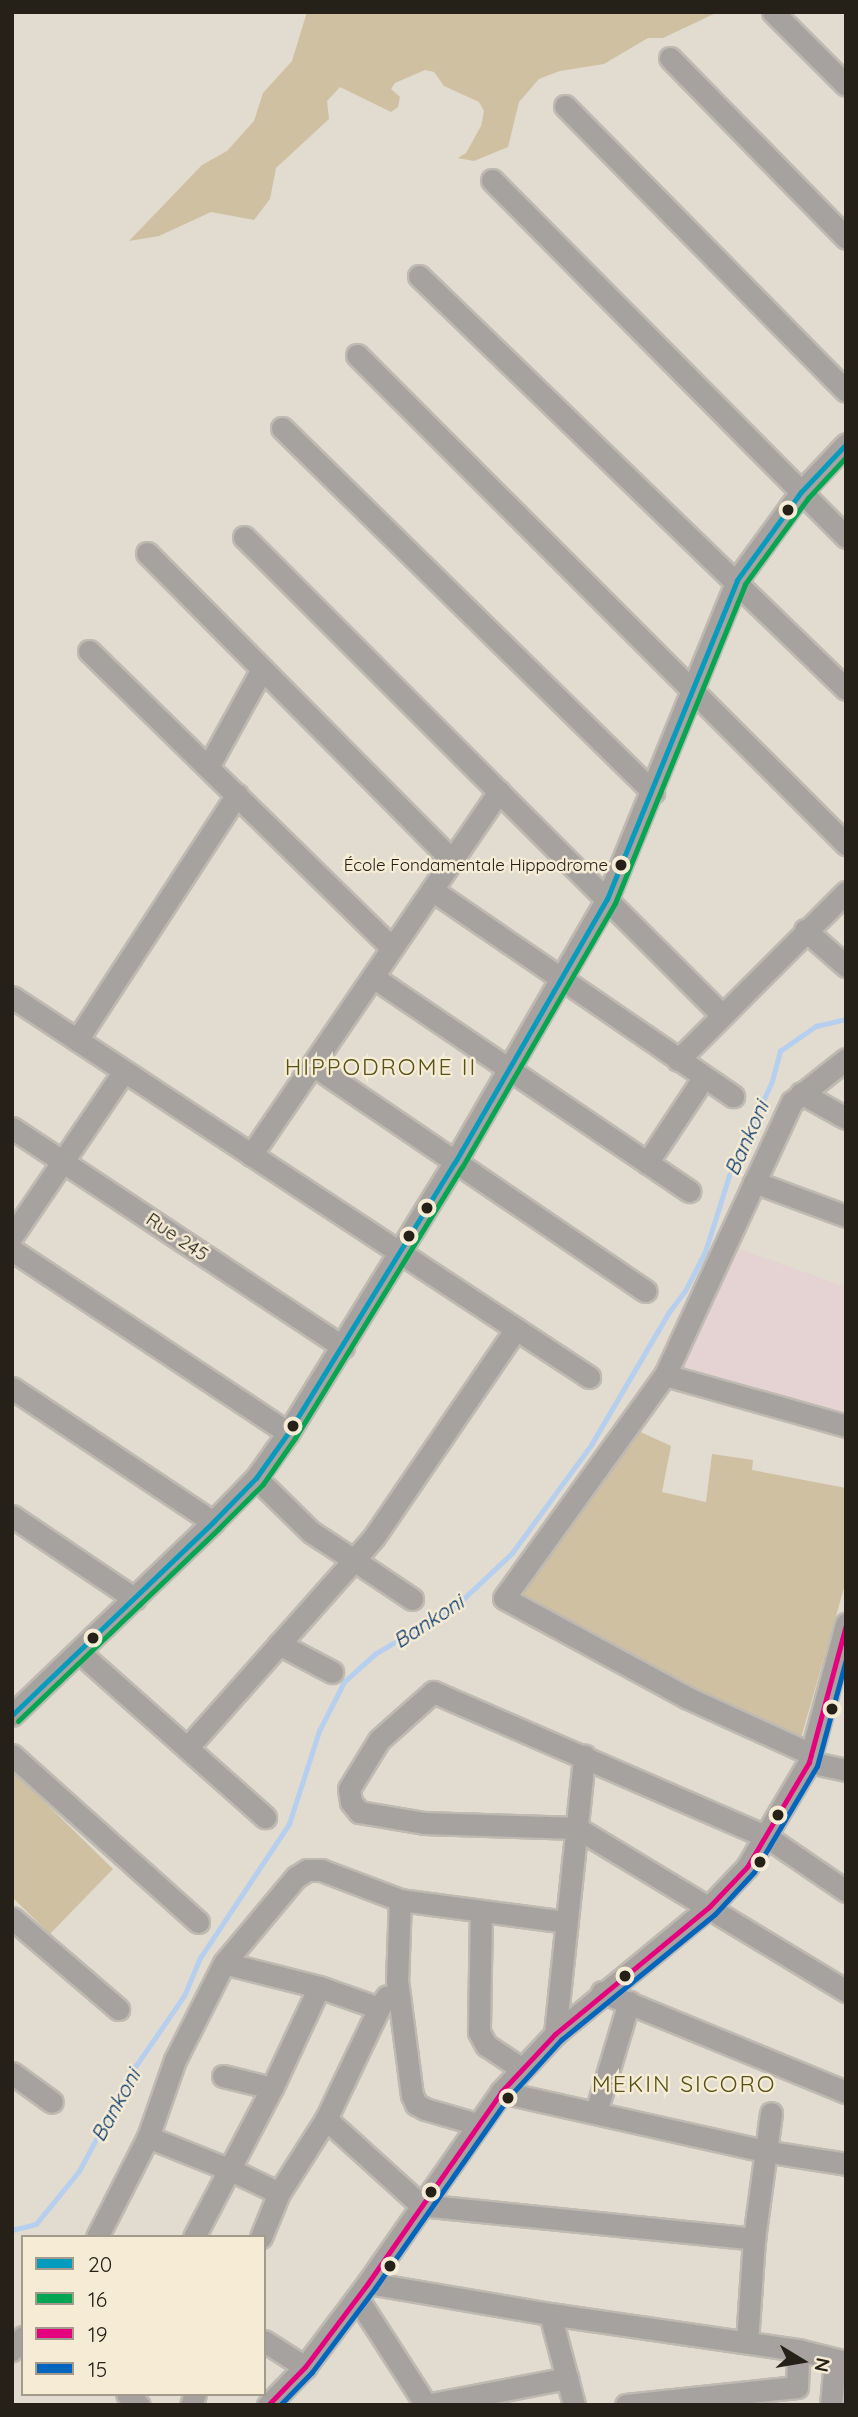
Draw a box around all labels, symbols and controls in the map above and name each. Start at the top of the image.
unlabelled marker [781,503,795,517]
place label: École Fondamentale Hippodrome [344,855,608,875]
marker: École Fondamentale Hippodrome [614,858,628,872]
district label: HIPPODROME II [286,1053,476,1081]
water label: Bankoni [718,1097,774,1179]
unlabelled marker [420,1201,434,1215]
street label: Rue 245 [142,1208,212,1266]
unlabelled marker [402,1229,416,1243]
unlabelled marker [286,1419,300,1433]
water label: Bankoni [388,1589,468,1653]
unlabelled marker [86,1631,100,1645]
unlabelled marker [825,1702,839,1716]
unlabelled marker [771,1808,785,1822]
unlabelled marker [753,1855,767,1869]
unlabelled marker [618,1969,632,1983]
water label: Bankoni [85,2065,145,2145]
district label: MEKIN SICORO [593,2070,775,2098]
unlabelled marker [501,2091,515,2105]
unlabelled marker [424,2185,438,2199]
legend [21,2235,266,2396]
text: 20 [88,2251,112,2277]
unlabelled marker [383,2259,397,2273]
text: 16 [88,2286,107,2312]
text: 19 [88,2321,108,2347]
north arrow [767,2326,837,2396]
text: 15 [88,2356,107,2382]
text: N [810,2356,836,2374]

